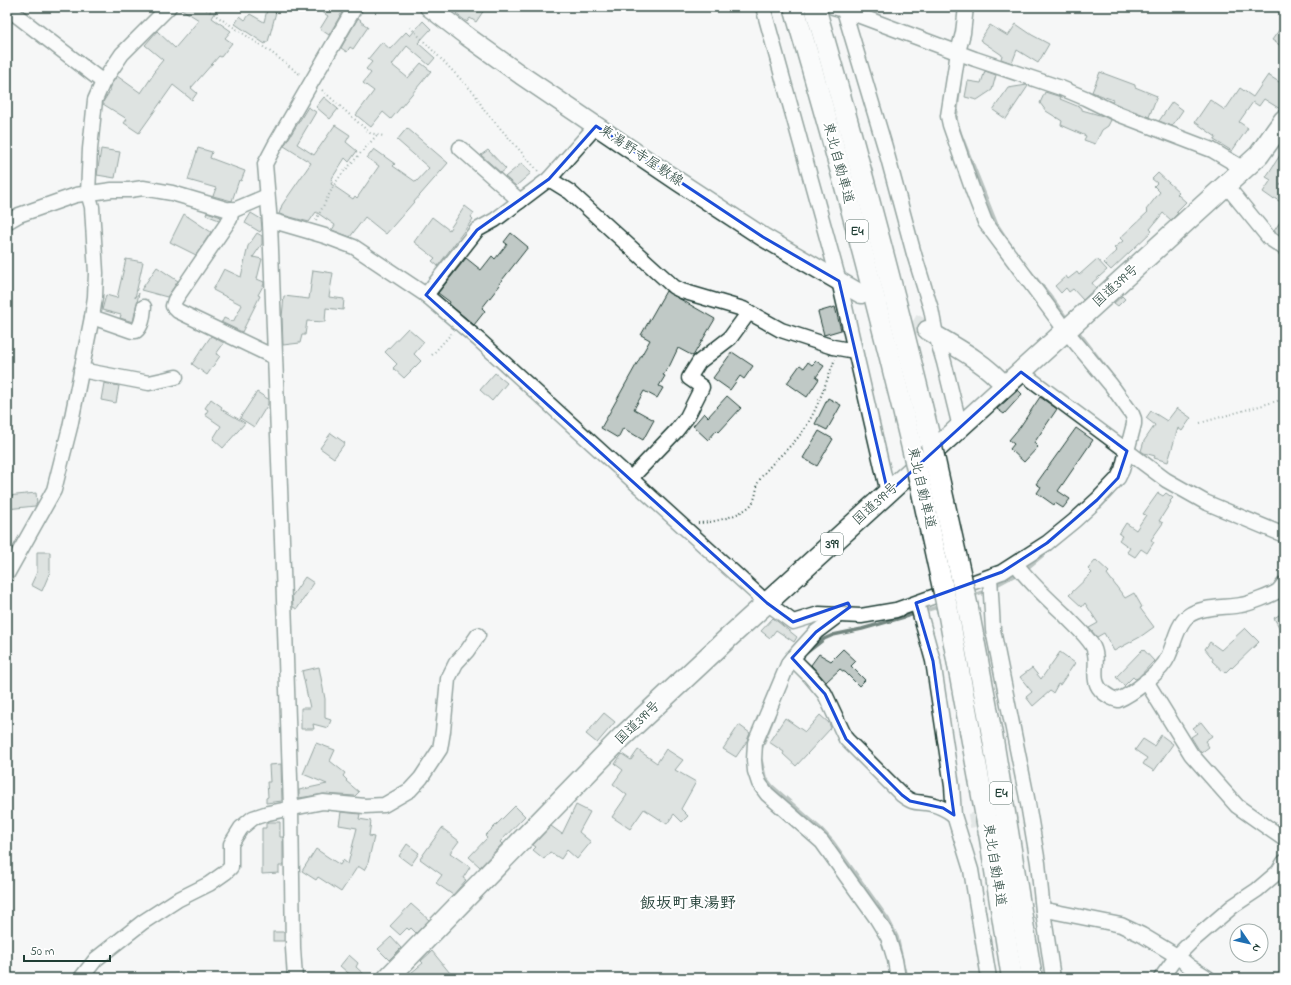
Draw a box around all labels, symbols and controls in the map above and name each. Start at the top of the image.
street label: 東湯野寺屋敷線 [595,120,687,192]
street label: 東北自動車道 [817,120,859,206]
road number: E4 [846,220,868,242]
street label: 国道399号 [1088,259,1144,313]
street label: 東北自動車道 [901,445,941,531]
street label: 国道399号 [848,477,904,531]
road number: 399 [821,533,843,555]
street label: 国道399号 [610,696,666,750]
road number: E4 [990,782,1012,804]
street label: 東北自動車道 [977,822,1011,908]
district label: 飯坂町東湯野 [640,892,736,916]
north arrow [1229,923,1269,963]
scale bar [24,937,110,963]
text: N [1248,940,1265,956]
text: 50 m [30,943,54,961]

